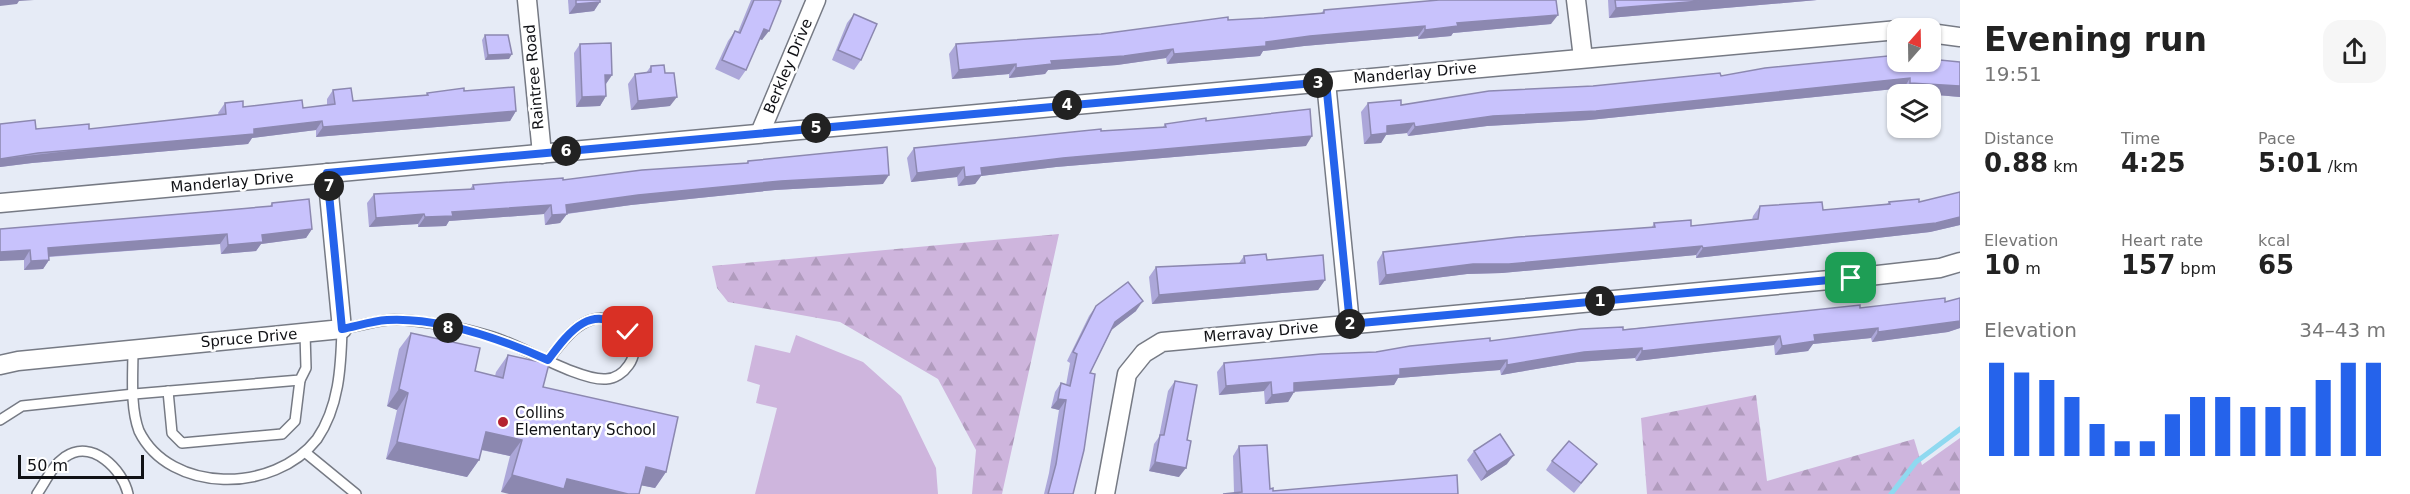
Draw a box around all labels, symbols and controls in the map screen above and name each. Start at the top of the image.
street label: Berkley Drive [760,16,816,116]
north arrow [1887,18,1941,72]
map controls [1887,18,1941,138]
text: Evening run [1984,20,2207,59]
button: share [2323,20,2386,83]
street label: Raintree Road [520,24,548,130]
street label: Manderlay Drive [1353,59,1477,87]
text: 19:51 [1984,62,2042,86]
pin: 3 [1303,68,1333,98]
text: 3 [1312,73,1324,92]
button: layers [1887,84,1941,138]
pin: 4 [1052,90,1082,120]
text: 4 [1061,95,1073,114]
pin: 5 [801,113,831,143]
text: 5 [810,118,822,137]
text: Distance [1984,129,2054,148]
text: Time [2121,129,2160,148]
text: Pace [2258,129,2295,148]
pin: 6 [551,136,581,166]
text: 6 [560,141,572,160]
text: 0.88 [1984,148,2048,178]
text: 4:25 [2121,148,2186,178]
text: 5:01 [2258,148,2323,178]
text: km [2048,157,2078,176]
text: /km [2323,157,2358,176]
street label: Manderlay Drive [170,168,294,196]
pin: 7 [314,171,344,201]
text: 7 [323,176,335,195]
text: Elevation [1984,231,2058,250]
text: Heart rate [2121,231,2203,250]
text: kcal [2258,231,2290,250]
text: 10 [1984,250,2020,280]
text: 157 [2121,250,2175,280]
text: 65 [2258,250,2294,280]
pin [1825,252,1876,303]
text: m [2020,259,2041,278]
text: bpm [2175,259,2216,278]
icon: arrive [1834,261,1867,294]
pin: 1 [1585,286,1615,316]
text: 1 [1594,291,1606,310]
pin [602,306,653,357]
pin: 2 [1335,309,1365,339]
pin: 8 [433,313,463,343]
text: 2 [1344,314,1356,333]
icon: check [611,315,644,348]
text: 8 [442,318,454,337]
street label: Merravay Drive [1203,318,1319,346]
text: Elevation [1984,318,2077,342]
text: 34–43 m [2299,318,2386,342]
street label: Spruce Drive [200,325,298,351]
place label: Collins Elementary School [515,404,656,439]
marker: Collins Elementary School [496,415,510,429]
scale bar [18,452,144,480]
text: 50 m [27,456,68,475]

